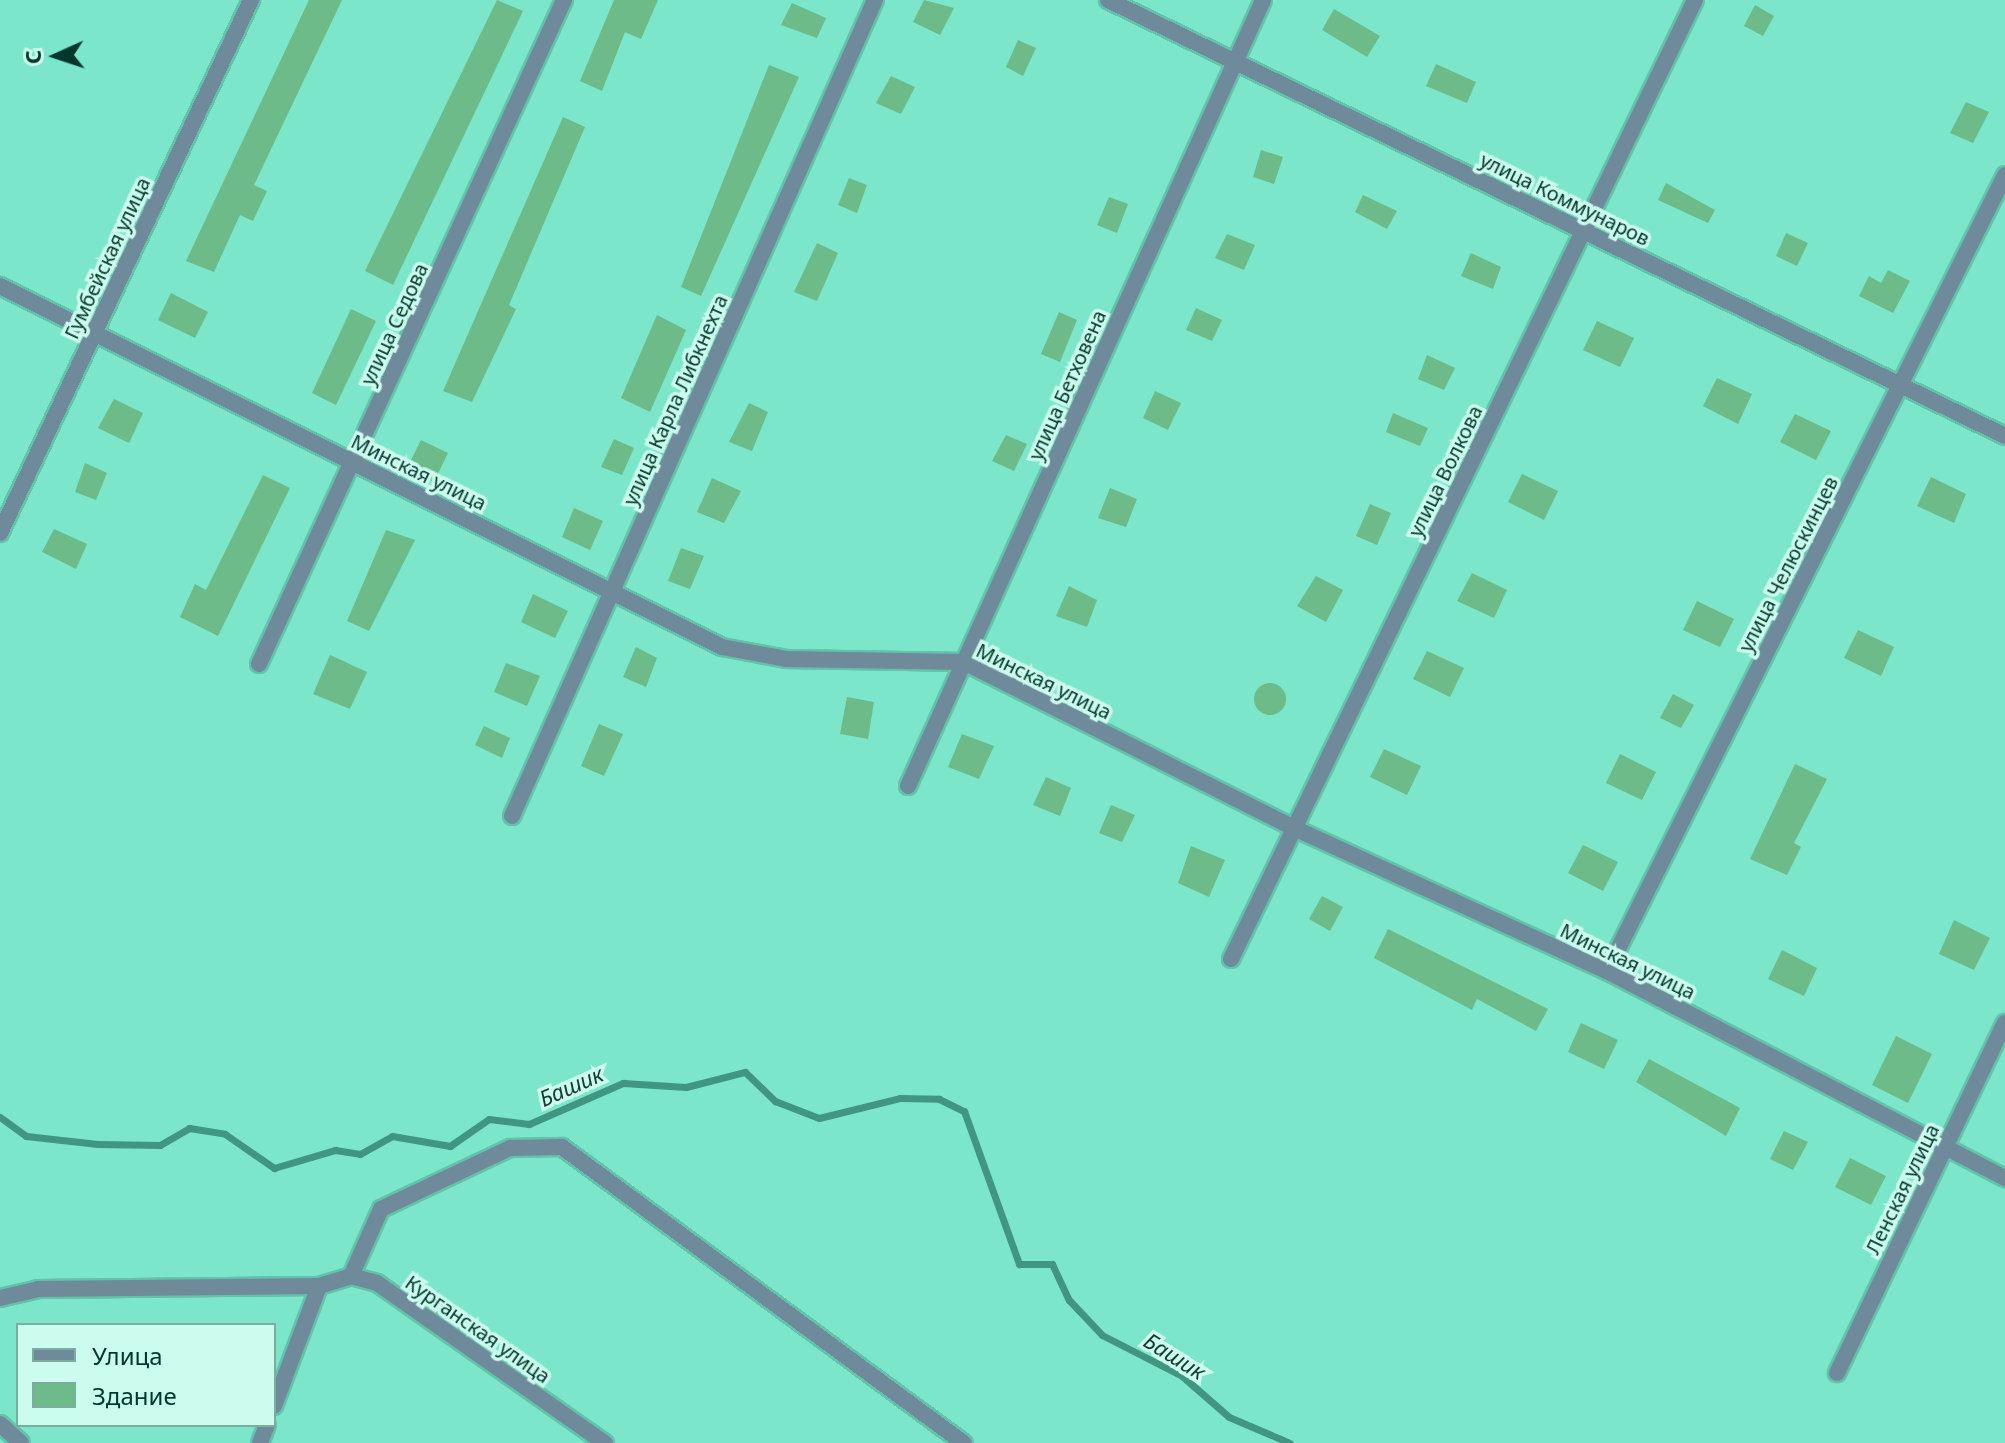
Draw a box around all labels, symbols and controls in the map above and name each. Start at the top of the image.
north arrow [16,16,96,96]
text: С [17,49,47,65]
street label: улица Коммунаров [1476,148,1654,250]
street label: Гумбейская улица [59,173,155,343]
street label: улица Седова [355,259,433,389]
street label: улица Карла Либкнехта [618,291,732,509]
street label: улица Бетховена [1023,306,1111,464]
street label: улица Волкова [1403,401,1487,541]
street label: Минская улица [347,429,491,515]
street label: улица Челюскинцев [1733,472,1843,656]
street label: Минская улица [972,638,1116,724]
street label: Минская улица [1556,918,1700,1004]
water label: Башик [535,1060,607,1112]
street label: Ленская улица [1860,1120,1944,1258]
street label: Курганская улица [401,1270,555,1388]
legend [16,1323,276,1427]
water label: Башик [1139,1327,1211,1385]
text: Улица [92,1339,163,1372]
text: Здание [92,1379,177,1412]

